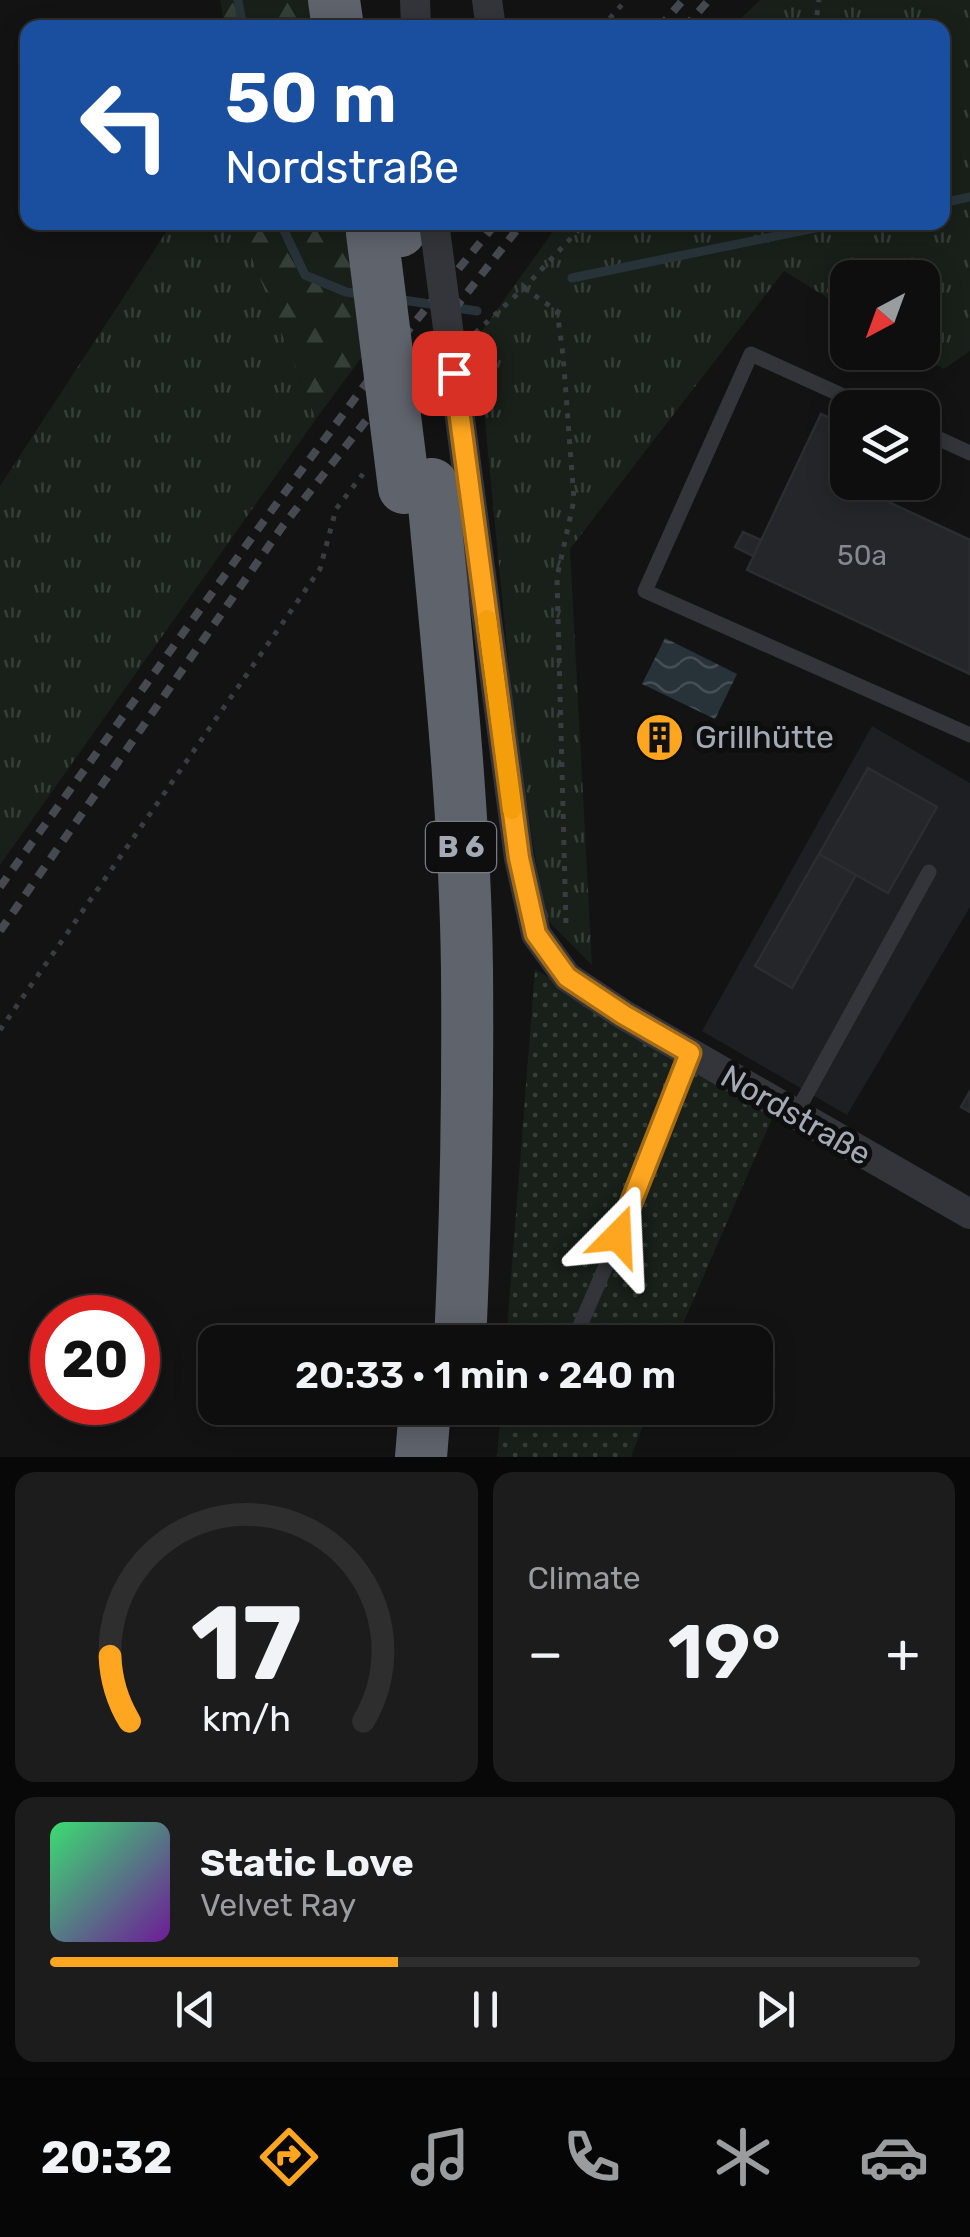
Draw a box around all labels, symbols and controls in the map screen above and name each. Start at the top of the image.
text: 50 m [225,57,397,140]
icon: left [60,60,190,190]
text: Nordstraße [225,141,459,194]
north arrow [830,260,940,370]
map controls [830,260,940,500]
pin [412,331,497,416]
icon: arrive [427,346,482,401]
button: layers [830,390,940,500]
house number: 50a [837,539,887,572]
building icon: Grillhütte [634,711,686,763]
place label: Grillhütte [695,718,834,756]
road number: B 6 [426,822,496,872]
street label: Nordstraße [714,1057,878,1173]
position arrow [566,1184,670,1288]
speed limit sign: 20 [30,1295,160,1425]
text: 20:33 · 1 min · 240 m [295,1352,676,1398]
text: Climate [528,1559,641,1597]
text: 17 [191,1582,302,1705]
text: 19° [668,1608,781,1697]
text: − [528,1621,563,1686]
text: + [886,1621,920,1686]
text: km/h [202,1698,291,1740]
text: Static Love [200,1840,414,1886]
text: Velvet Ray [200,1886,356,1924]
icon: previous [168,1982,223,2037]
icon: pause [458,1982,513,2037]
icon: next [748,1982,803,2037]
icon: directions [254,2122,324,2192]
icon: music [405,2122,475,2192]
icon: phone [557,2122,627,2192]
icon: climate [708,2122,778,2192]
icon: car [859,2122,929,2192]
text: 20:32 [41,2131,173,2184]

